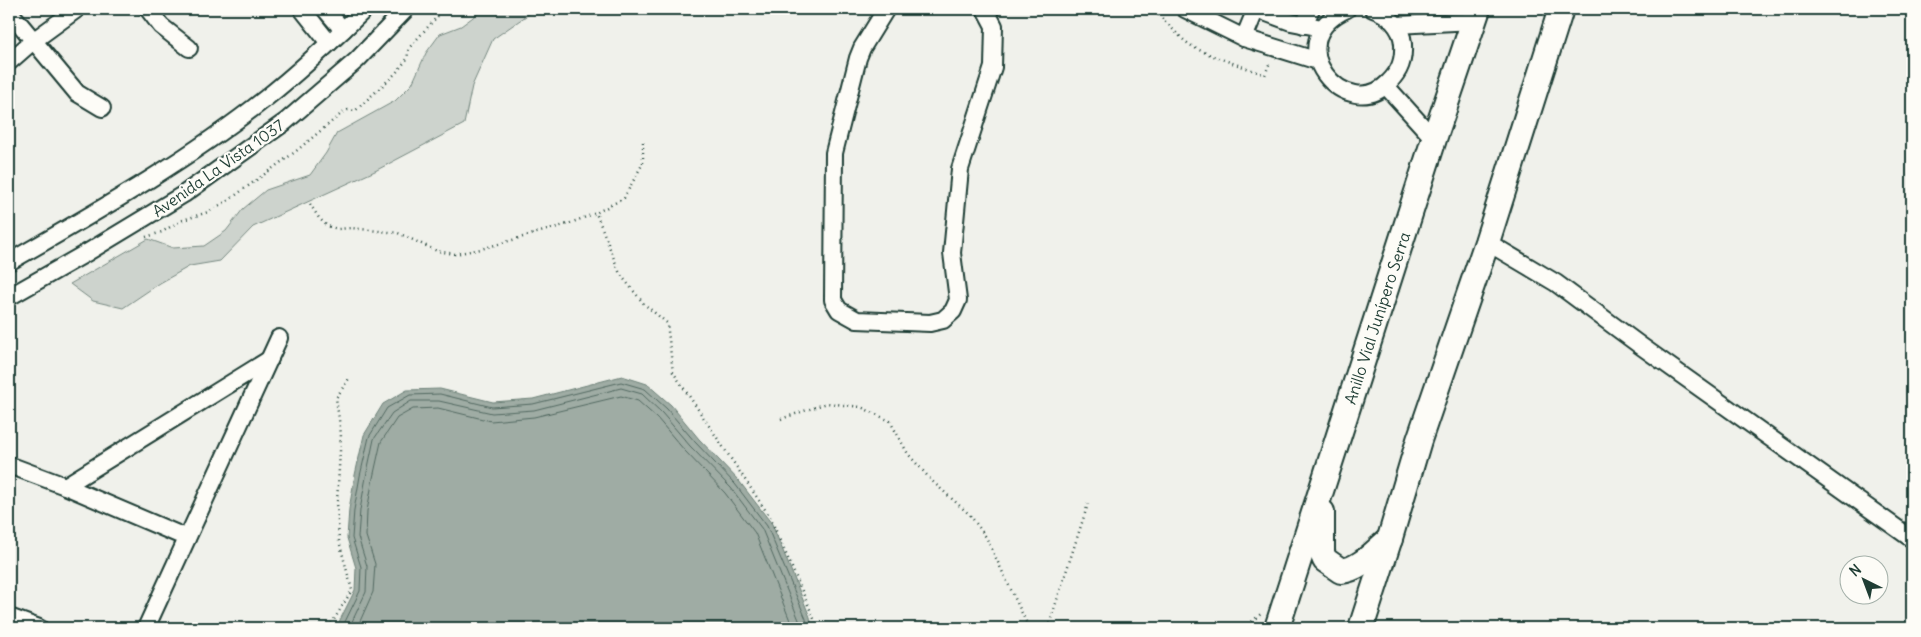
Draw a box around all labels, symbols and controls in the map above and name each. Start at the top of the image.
street label: Avenida La Vista 1037 [148,115,288,221]
street label: Anillo Vial Junípero Serra [1340,229,1414,407]
north arrow [1838,554,1888,604]
text: N [1846,560,1865,580]

